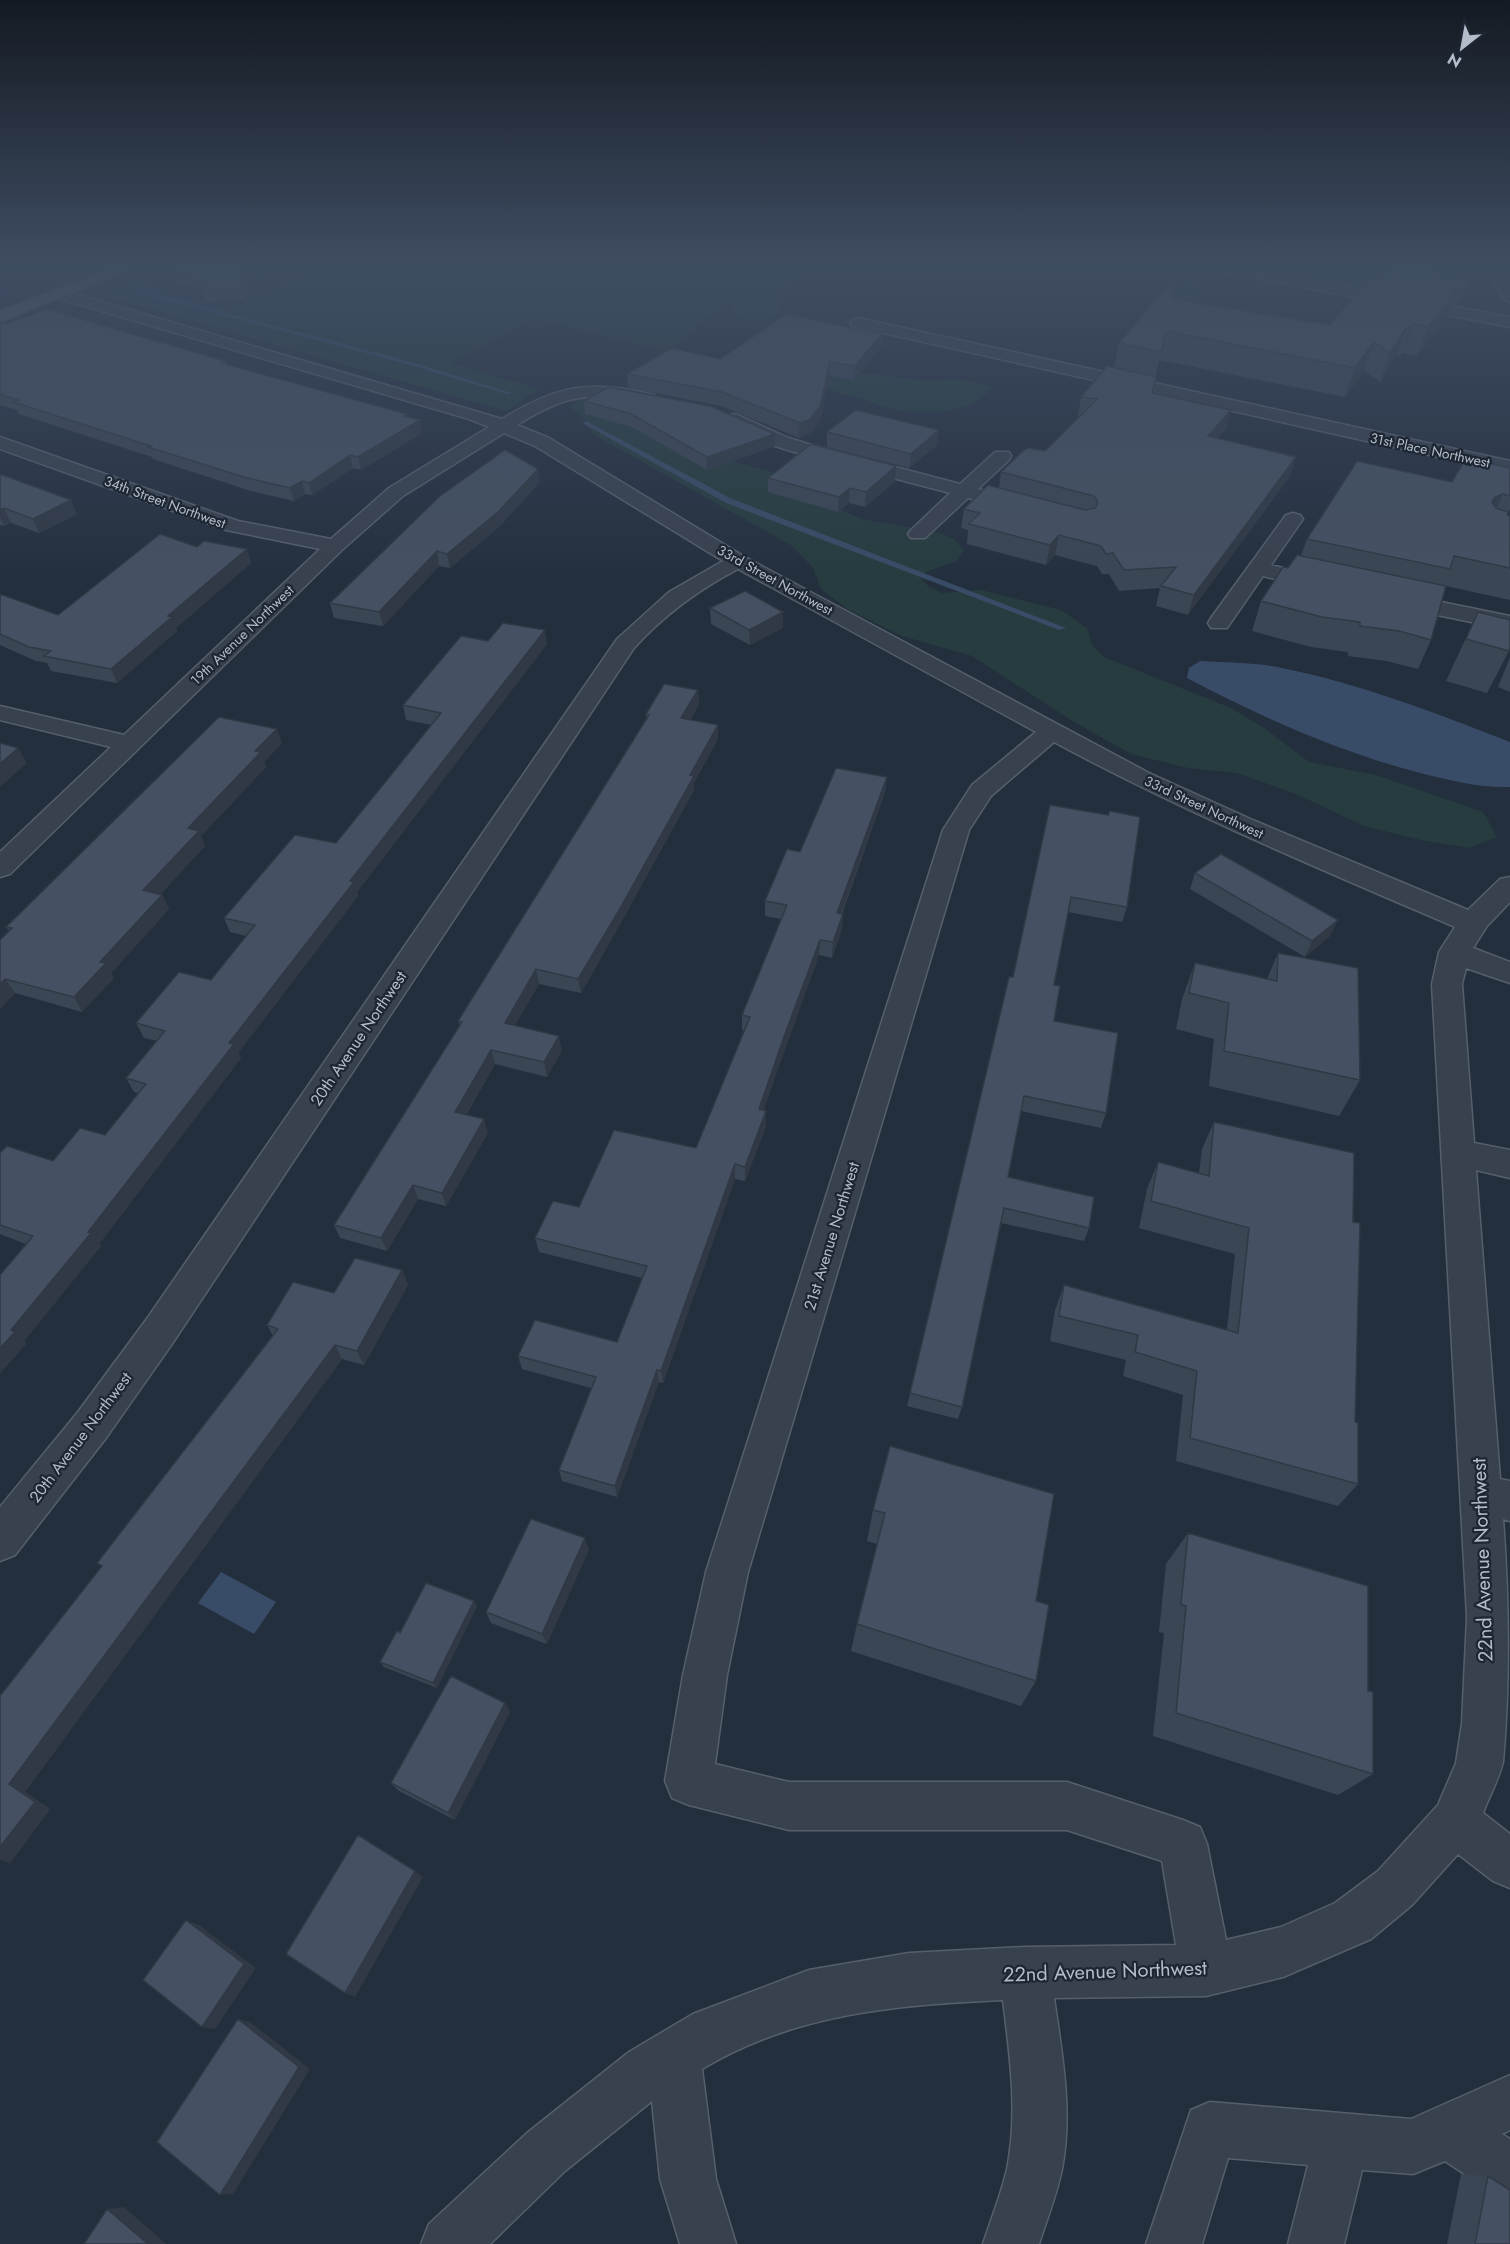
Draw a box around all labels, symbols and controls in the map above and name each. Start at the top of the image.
north arrow [1432,18,1492,78]
text: N [1443,47,1466,74]
street label: 31st Place Northwest [1368,428,1493,473]
street label: 34th Street Northwest [102,471,229,533]
street label: 33rd Street Northwest [714,540,837,620]
street label: 19th Avenue Northwest [186,580,299,690]
street label: 33rd Street Northwest [1141,771,1267,844]
street label: 20th Avenue Northwest [305,966,412,1110]
street label: 21st Avenue Northwest [798,1159,865,1313]
street label: 20th Avenue Northwest [24,1367,137,1507]
street label: 22nd Avenue Northwest [1464,1457,1501,1662]
street label: 22nd Avenue Northwest [1003,1953,1208,1990]

